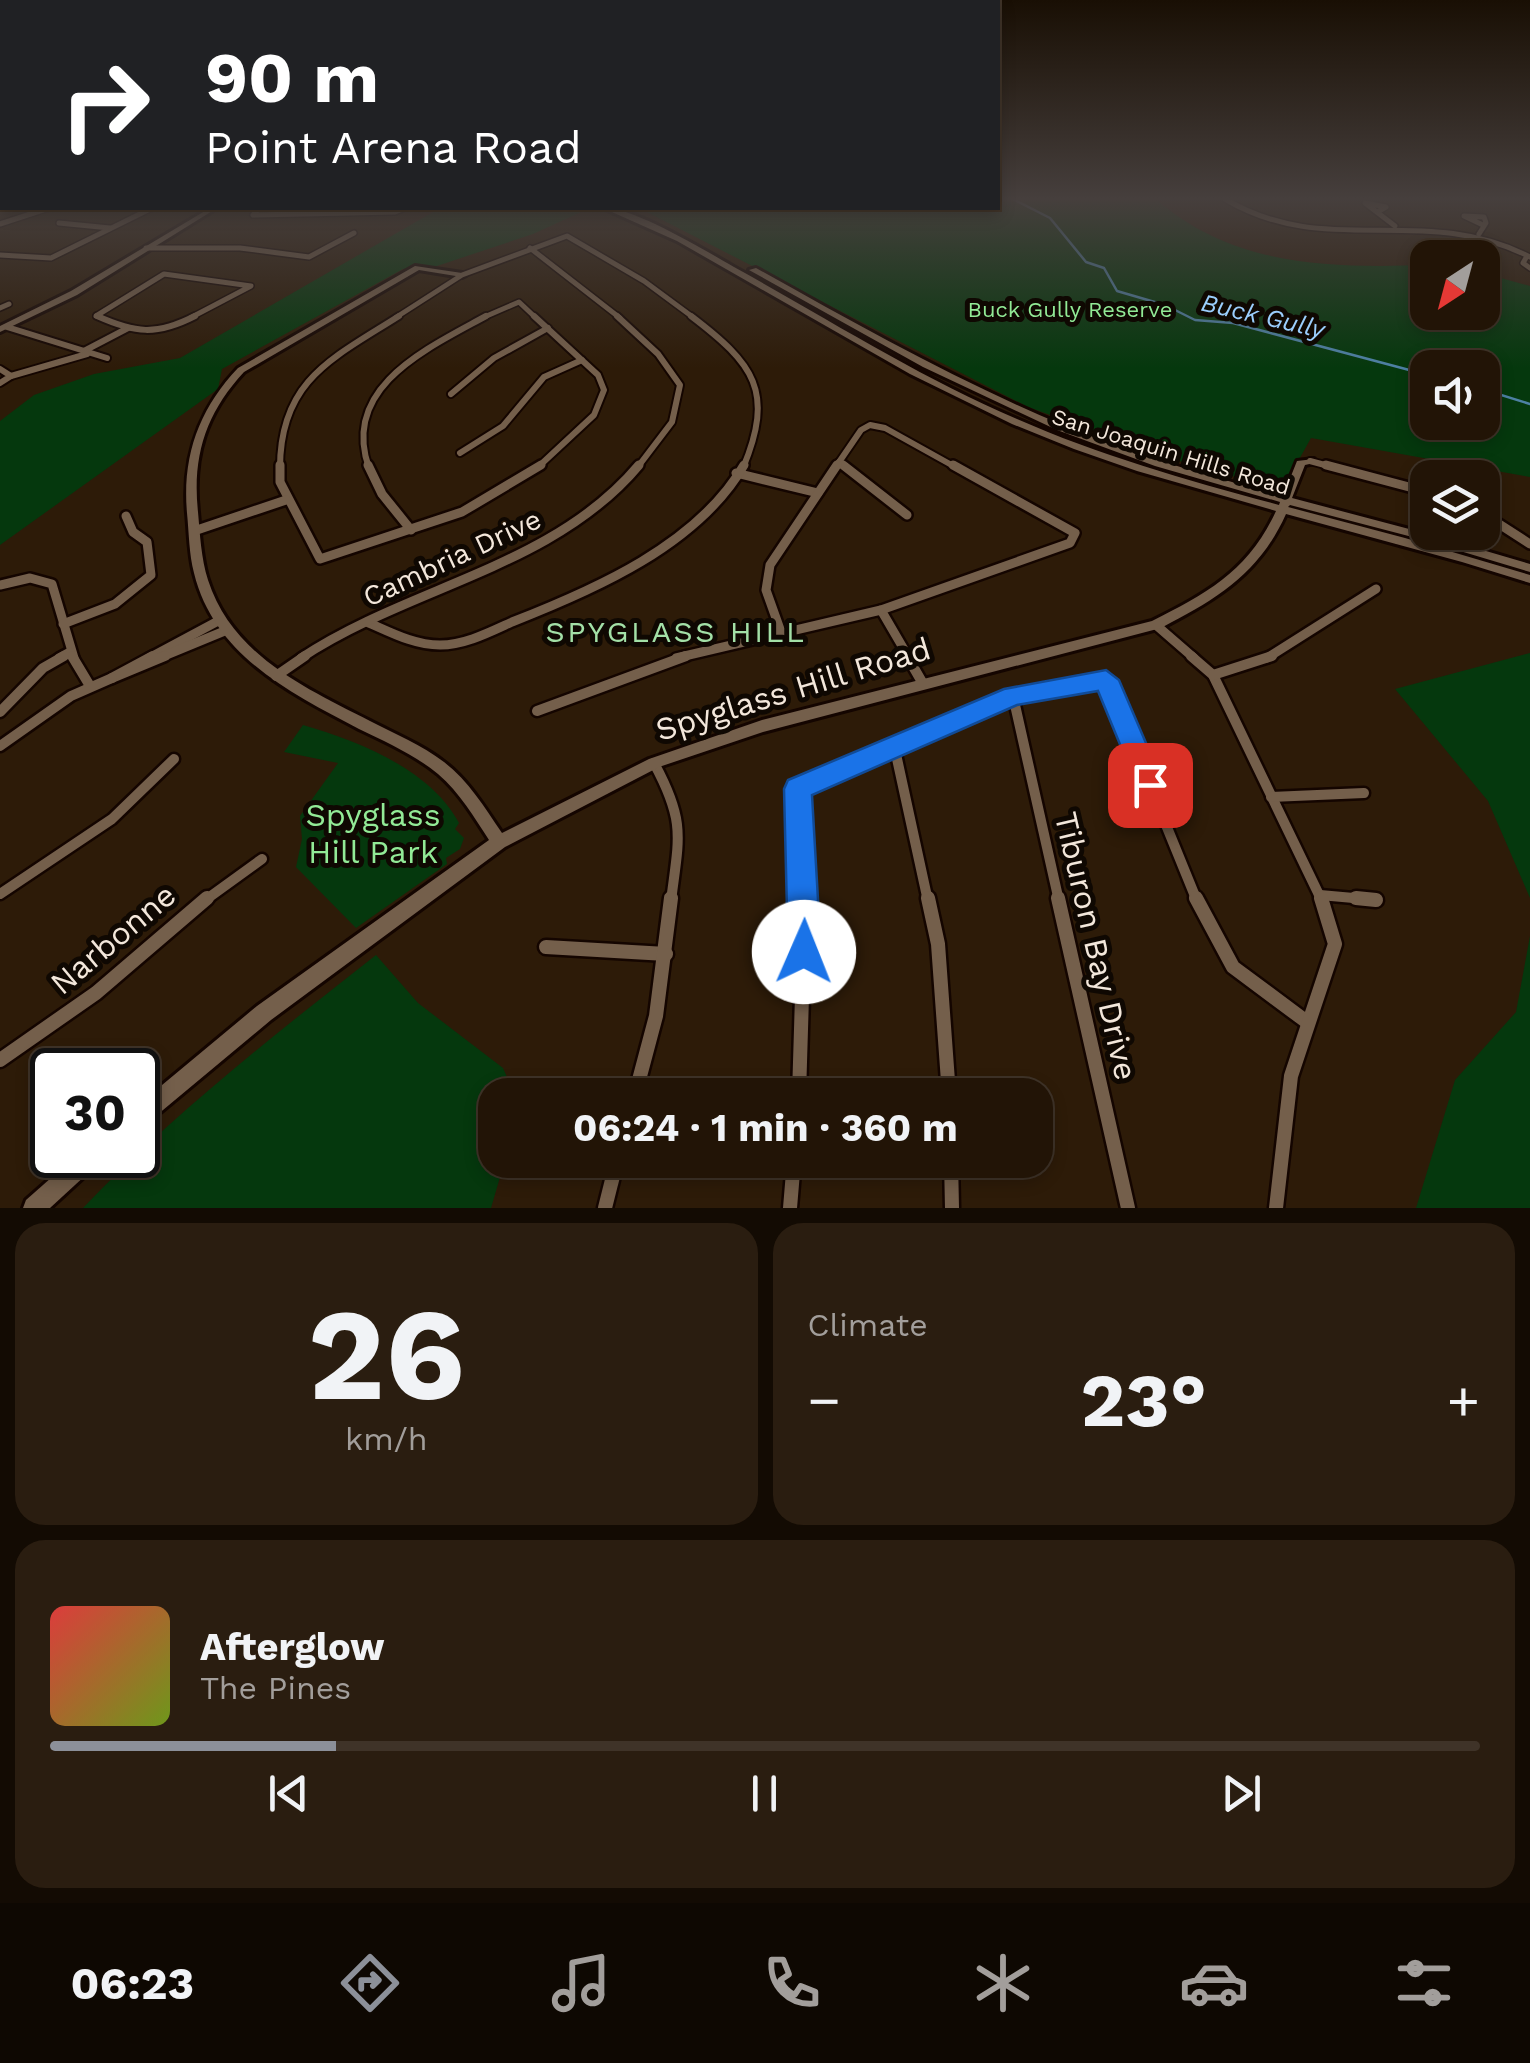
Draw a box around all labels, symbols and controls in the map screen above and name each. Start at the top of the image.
text: 90 m [205,37,379,119]
icon: right [40,40,170,170]
text: Point Arena Road [205,121,582,174]
north arrow [1410,240,1500,330]
map controls [1410,240,1500,550]
water label: Buck Gully [1198,288,1329,345]
park label: Buck Gully Reserve [968,297,1172,322]
button: sound [1410,350,1500,440]
street label: San Joaquin Hills Road [1049,404,1293,500]
button: layers [1410,460,1500,550]
street label: Cambria Drive [358,502,546,614]
district label: SPYGLASS HILL [546,614,806,649]
street label: Spyglass Hill Road [651,629,935,749]
pin [1108,743,1193,828]
icon: arrive [1123,758,1178,813]
park label: Spyglass Hill Park [305,796,441,871]
street label: Tiburon Bay Drive [1047,808,1145,1084]
street label: Narbonne [43,876,183,1002]
position arrow [752,900,856,1004]
speed limit sign: 30 [30,1048,160,1178]
text: 06:24 · 1 min · 360 m [573,1106,958,1150]
text: 26 [307,1278,465,1431]
text: Climate [808,1306,928,1344]
text: 23° [1081,1356,1207,1444]
text: − [808,1368,841,1432]
text: + [1447,1368,1480,1432]
text: km/h [345,1420,427,1458]
text: Afterglow [200,1625,385,1669]
text: The Pines [200,1669,351,1707]
icon: previous [261,1766,316,1821]
icon: pause [737,1766,792,1821]
icon: next [1214,1766,1269,1821]
icon: directions [335,1948,405,2018]
icon: music [546,1948,616,2018]
icon: phone [757,1948,827,2018]
icon: climate [968,1948,1038,2018]
icon: car [1179,1948,1249,2018]
icon: filters [1389,1948,1459,2018]
text: 06:23 [70,1957,194,2010]

